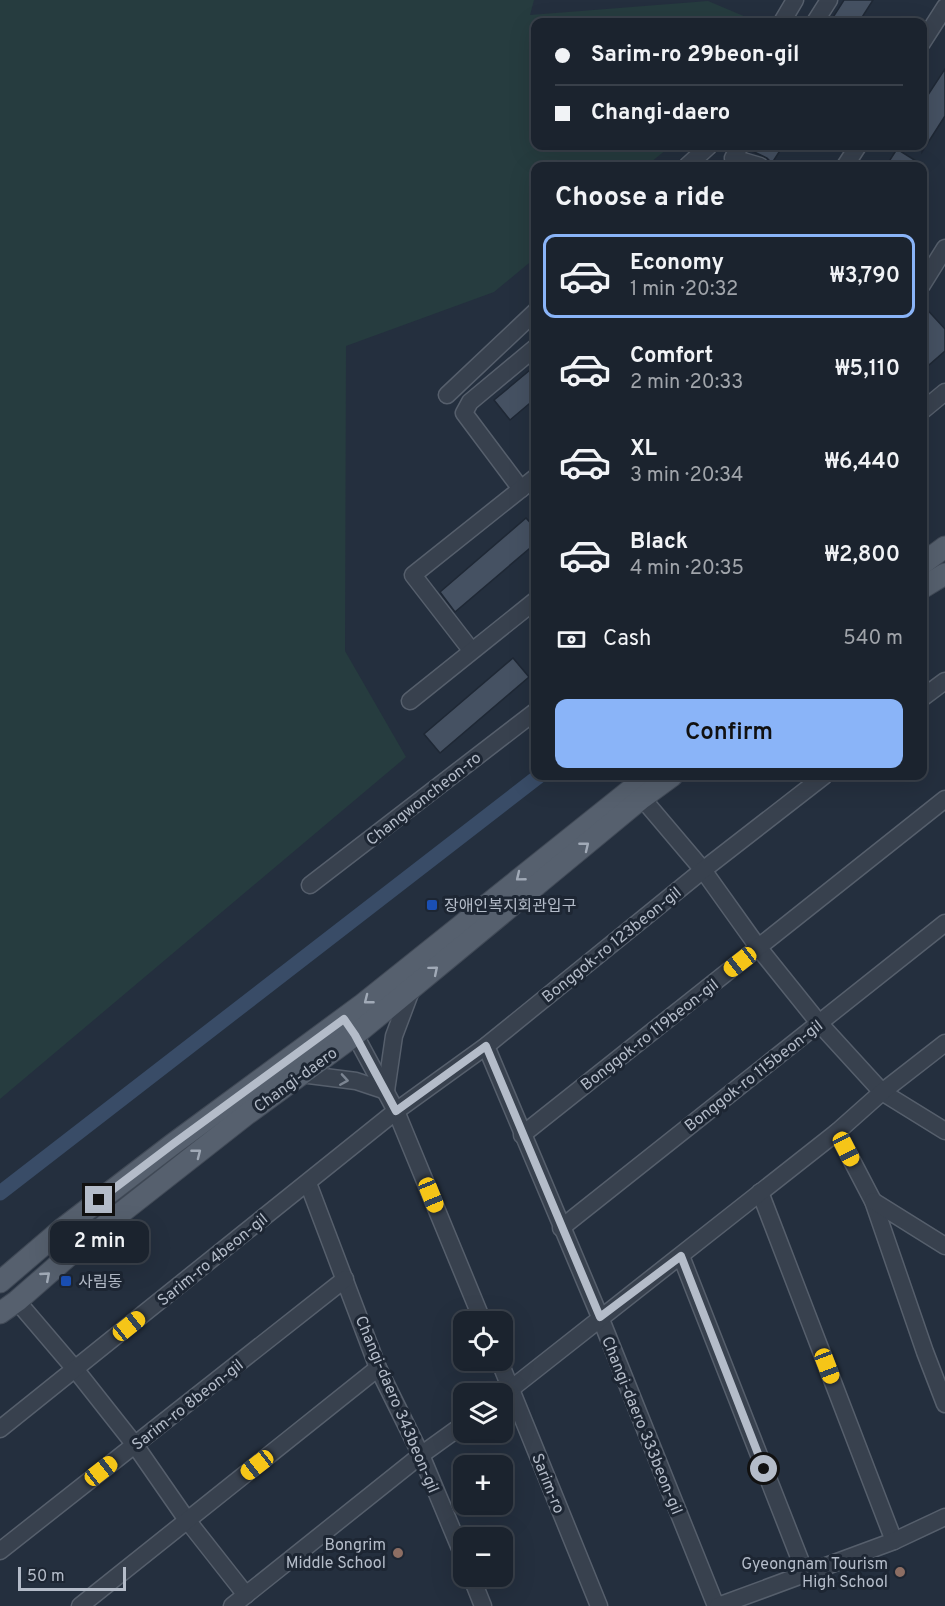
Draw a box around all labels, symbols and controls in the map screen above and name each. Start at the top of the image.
text: Sarim-ro 29beon-gil [591,42,799,69]
text: Changi-daero [591,100,730,127]
text: Choose a ride [555,181,725,215]
icon: car [558,249,612,303]
text: Economy [630,250,724,277]
text: ₩3,790 [830,263,900,290]
text: 1 min · 20:32 [630,277,738,303]
icon: car [558,342,612,396]
text: Comfort [630,343,713,370]
text: ₩5,110 [835,356,900,383]
text: 2 min · 20:33 [630,370,743,396]
icon: car [558,435,612,489]
text: XL [630,436,657,463]
text: ₩6,440 [825,449,900,476]
text: 3 min · 20:34 [630,463,743,489]
icon: car [558,528,612,582]
text: Black [630,529,688,556]
text: ₩2,800 [825,542,900,569]
text: 4 min · 20:35 [630,556,744,582]
icon: cash [555,623,588,656]
text: Cash [603,626,652,653]
text: 540 m [843,626,903,652]
button: Confirm [555,699,903,768]
street label: Changwoncheon-ro [363,748,486,851]
one-way arrow [578,842,589,853]
one-way arrow [516,870,527,881]
street label: Bonggok-ro 123beon-gil [539,883,686,1008]
place label: 장애인복지회관입구 [444,897,576,917]
marker: 장애인복지회관입구 [425,898,439,912]
car [720,944,760,980]
one-way arrow [427,966,438,977]
street label: Bonggok-ro 119beon-gil [577,975,723,1096]
one-way arrow [364,993,375,1004]
street label: Bonggok-ro 115beon-gil [681,1016,827,1137]
street label: Changi-daero [251,1044,342,1118]
one-way arrow [340,1073,349,1085]
car [830,1129,862,1169]
one-way arrow [190,1149,201,1160]
car [416,1175,446,1215]
route end [85,1186,112,1213]
street label: Sarim-ro 4beon-gil [154,1210,273,1311]
callout: 2 min [50,1221,148,1263]
text: 2 min [74,1229,125,1255]
one-way arrow [39,1272,49,1283]
place label: 사림동 [78,1273,122,1293]
marker: 사림동 [59,1274,73,1288]
car [109,1308,149,1344]
map controls [453,1311,513,1587]
button: locate [453,1311,513,1371]
street label: Changi-daero 343beon-gil [350,1313,443,1496]
street label: Changi-daero 333beon-gil [596,1334,686,1518]
car [812,1346,842,1386]
street label: Sarim-ro 8beon-gil [128,1356,248,1455]
button: layers [453,1383,513,1443]
car [237,1447,277,1483]
street label: Sarim-ro [526,1451,568,1517]
car [81,1453,121,1489]
button: + [453,1455,513,1515]
route start [750,1455,777,1482]
button: − [453,1527,513,1587]
place label: Bongrim Middle School [286,1536,386,1574]
marker: Bongrim Middle School [391,1546,405,1560]
place label: Gyeongnam Tourism High School [741,1555,888,1593]
scale bar [18,1564,126,1592]
marker: Gyeongnam Tourism High School [893,1565,907,1579]
text: 50 m [27,1567,65,1587]

